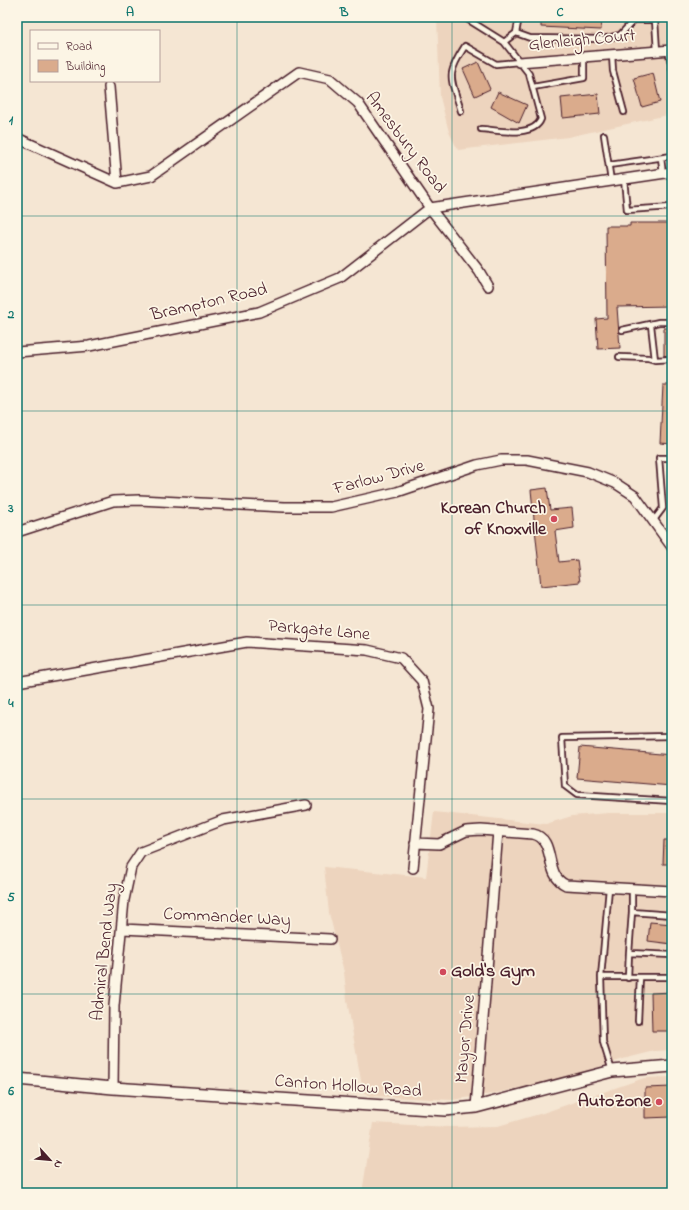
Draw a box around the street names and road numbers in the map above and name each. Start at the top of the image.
street label: Glenleigh Court [528,23,637,60]
street label: Amesbury Road [358,87,452,199]
street label: Brampton Road [147,277,270,329]
street label: Farlow Drive [330,453,428,503]
street label: Parkgate Lane [267,614,372,649]
street label: Admiral Bend Way [85,882,125,1022]
street label: Commander Way [163,902,291,934]
street label: Mayor Drive [449,993,483,1084]
street label: Canton Hollow Road [274,1069,422,1105]

